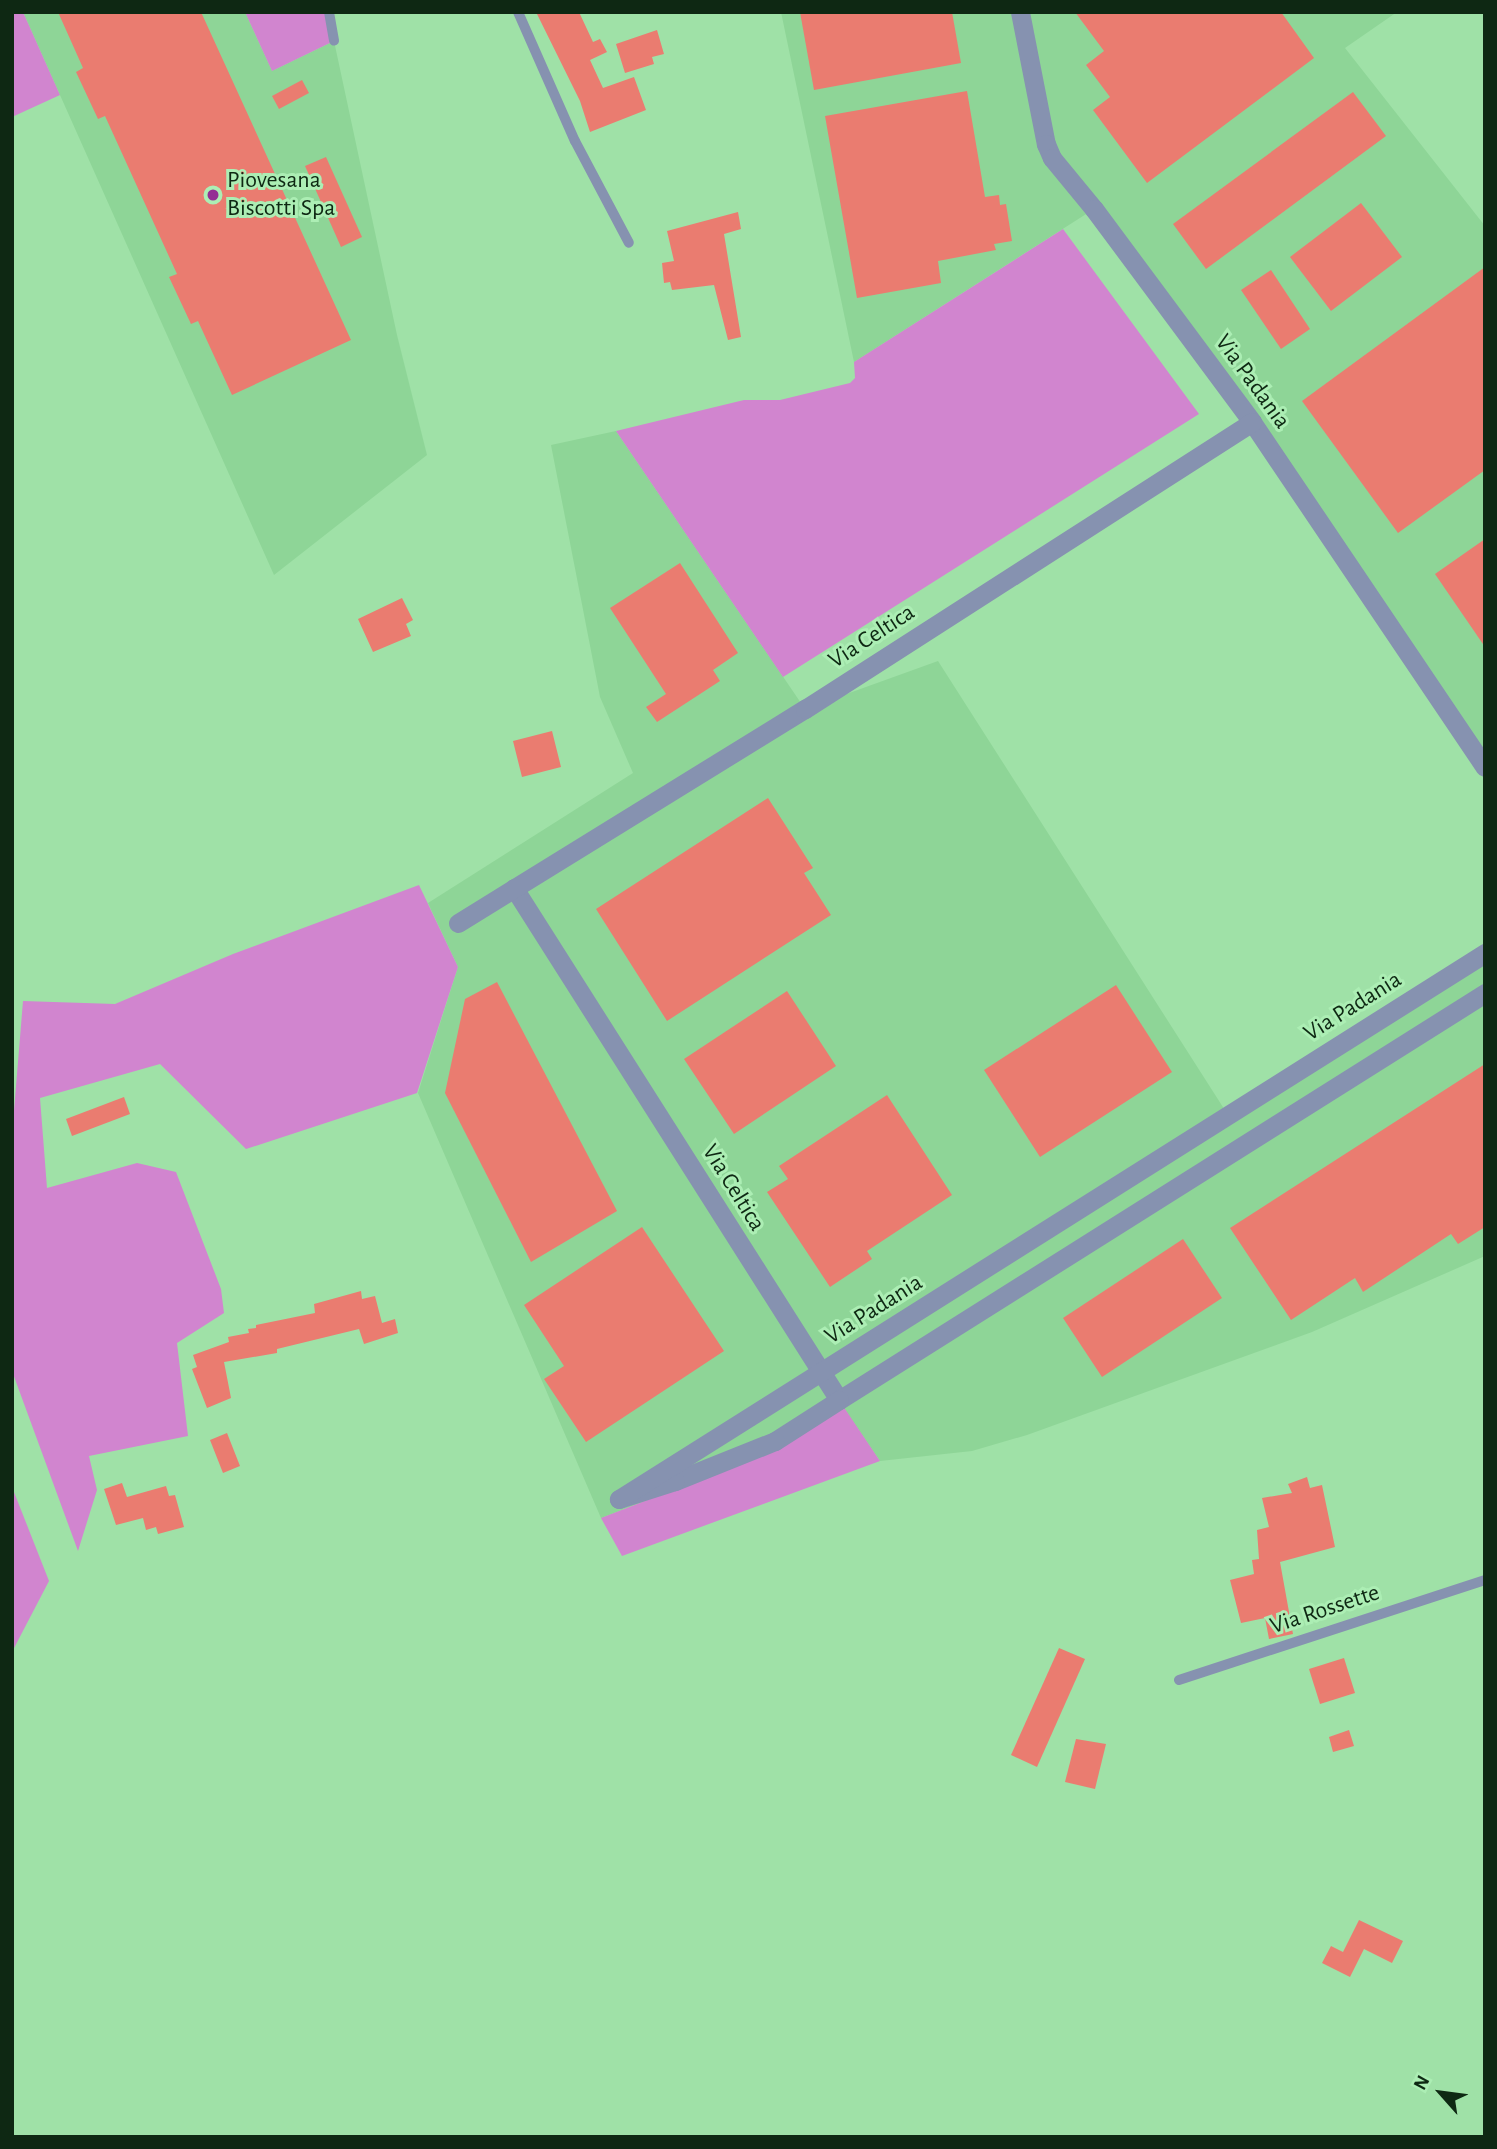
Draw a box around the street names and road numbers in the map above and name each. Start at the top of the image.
street label: Via Padania [1208,329,1296,435]
street label: Via Celtica [824,599,920,675]
street label: Via Padania [1299,966,1407,1048]
street label: Via Celtica [695,1139,771,1237]
street label: Via Padania [820,1269,928,1351]
street label: Via Rossette [1267,1579,1383,1641]

